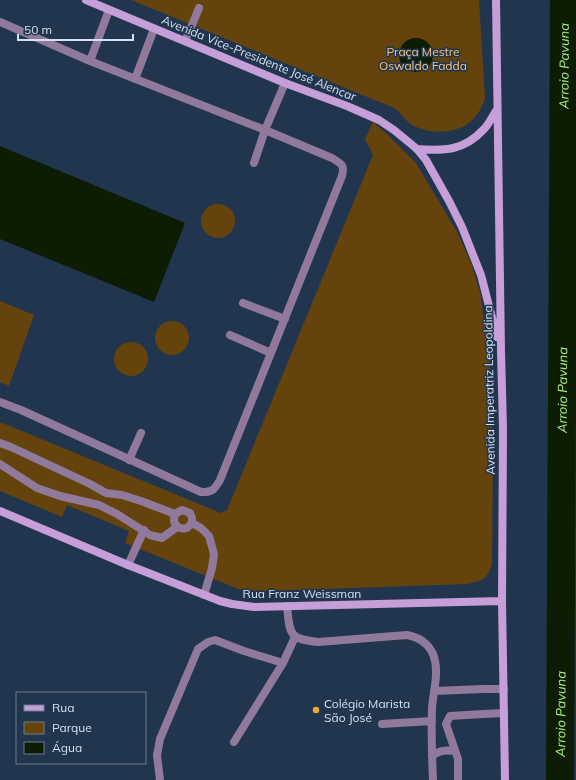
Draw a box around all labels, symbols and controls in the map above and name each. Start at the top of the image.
street label: Avenida Vice-Presidente José Alencar [160,12,359,104]
scale bar [18,16,133,42]
text: 50 m [24,22,52,37]
water label: Arroio Pavuna [555,23,572,110]
park label: Praça Mestre Oswaldo Fadda [379,44,467,73]
street label: Avenida Imperatriz Leopoldina [480,305,498,475]
water label: Arroio Pavuna [554,347,570,434]
street label: Rua Franz Weissman [243,586,361,601]
water label: Arroio Pavuna [552,671,569,758]
legend [16,692,146,764]
place label: Colégio Marista São José [324,696,410,725]
text: Rua [52,700,74,715]
marker: Colégio Marista São José [311,705,321,715]
text: Parque [52,720,92,735]
text: Água [52,740,82,755]

